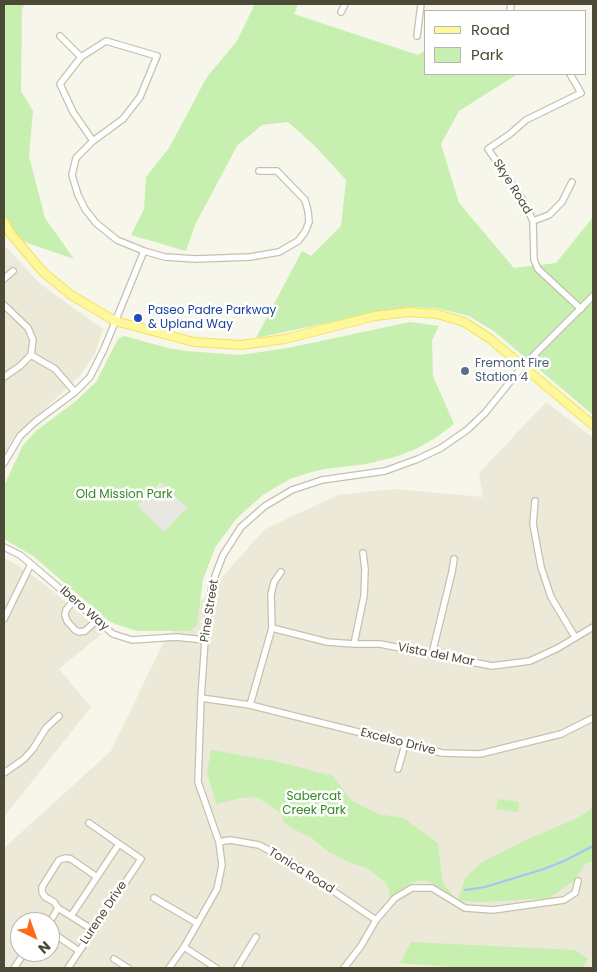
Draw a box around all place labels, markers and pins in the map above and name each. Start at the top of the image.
place label: Paseo Padre Parkway & Upland Way [148,304,276,332]
marker: Paseo Padre Parkway & Upland Way [132,312,144,324]
place label: Fremont Fire Station 4 [475,357,549,385]
marker: Fremont Fire Station 4 [459,365,471,377]

